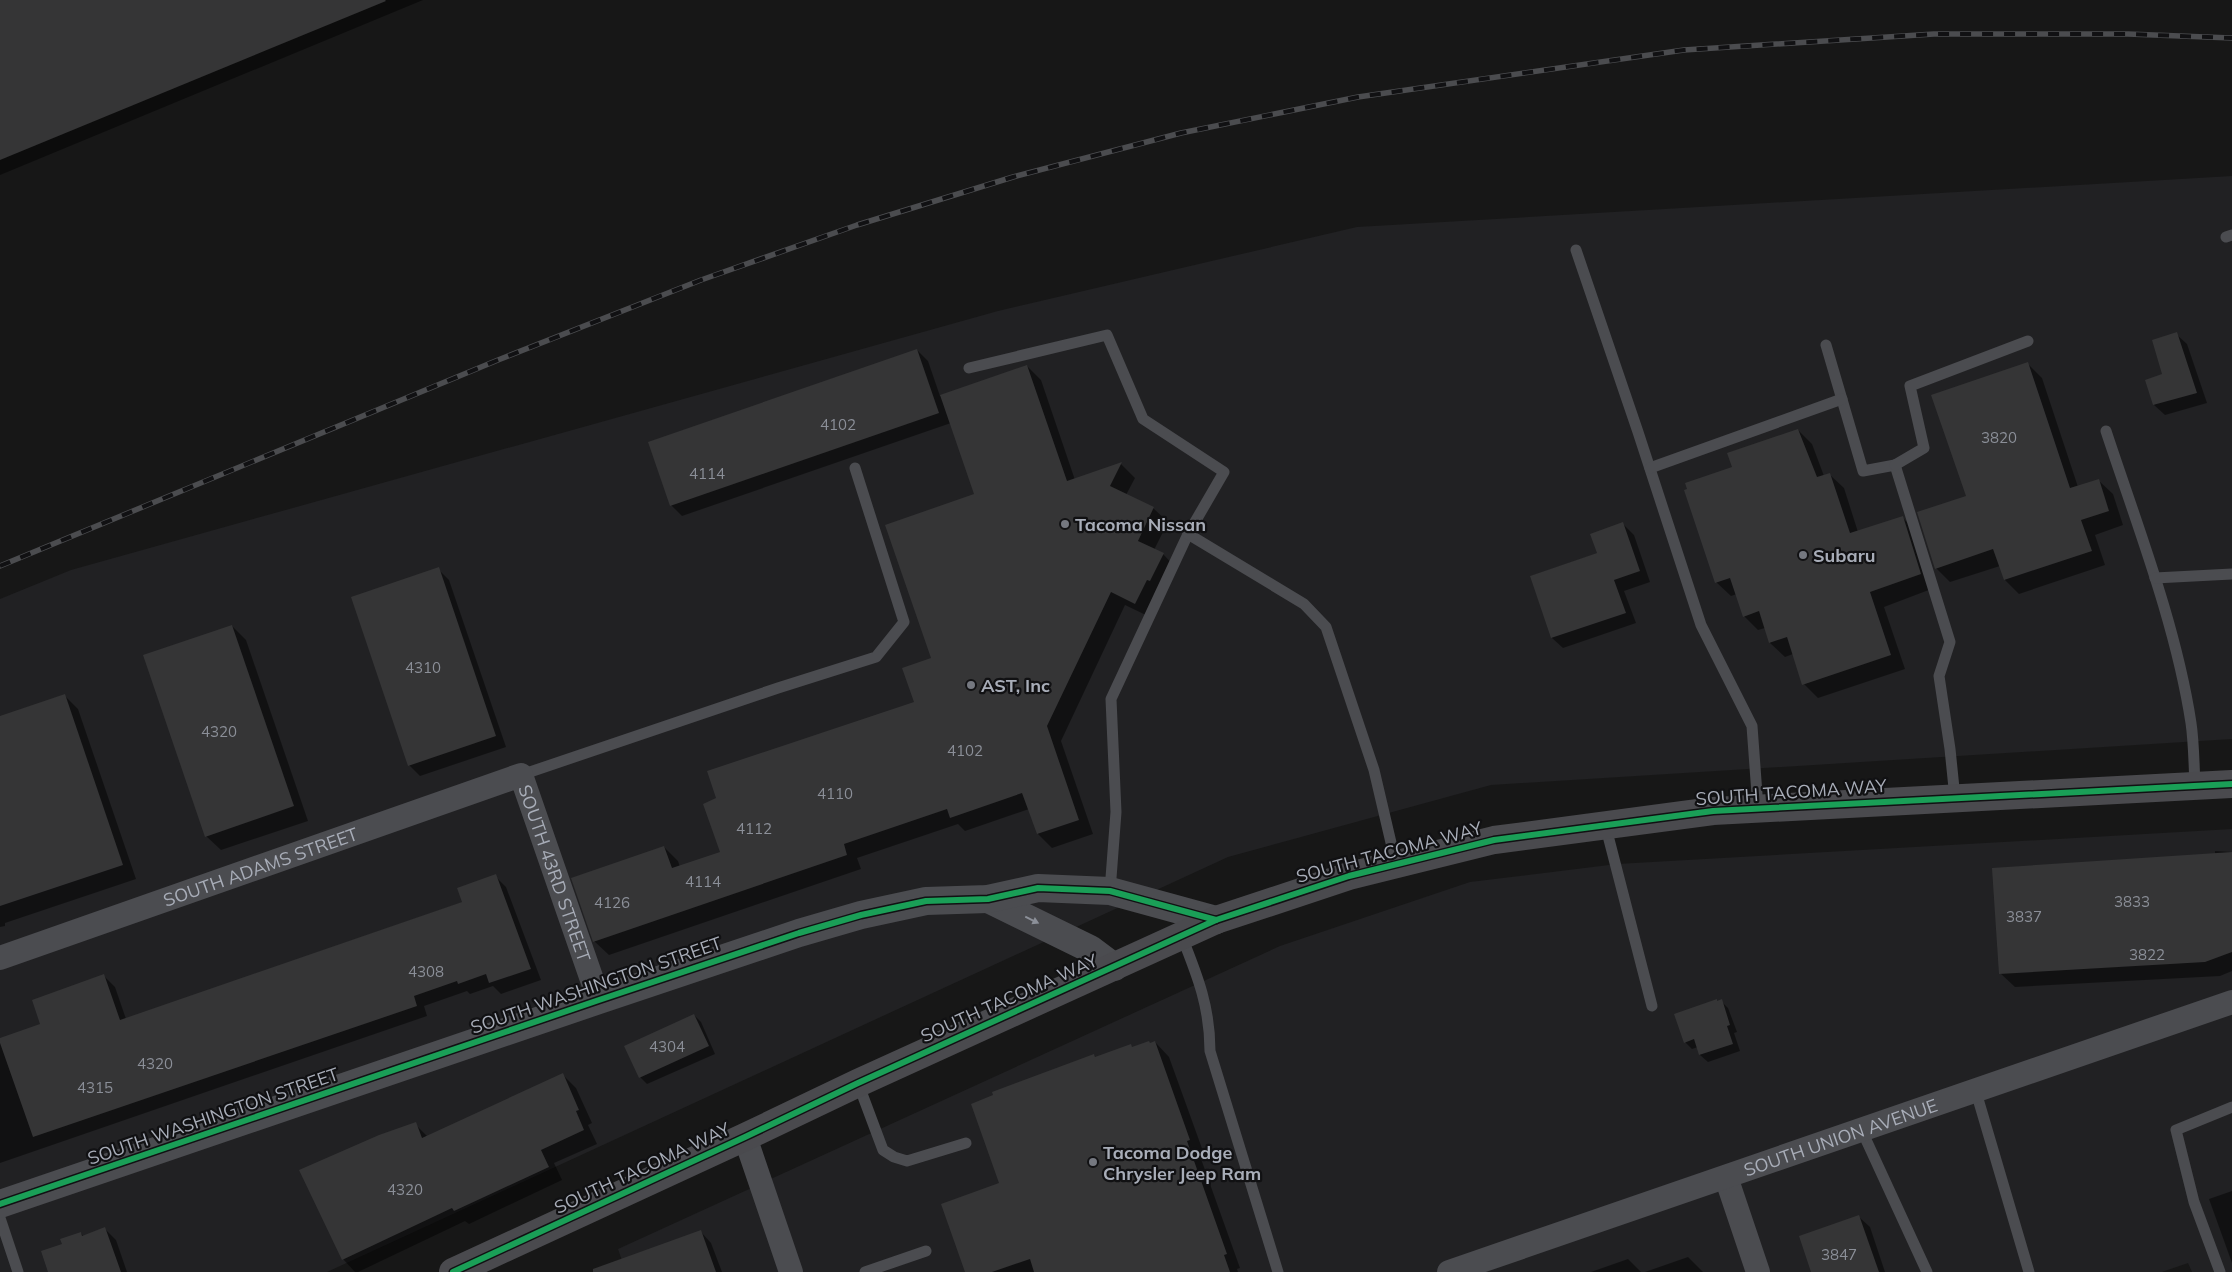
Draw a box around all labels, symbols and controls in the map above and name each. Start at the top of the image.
house number: 4102 [820,415,856,434]
house number: 3820 [1981,428,2017,447]
house number: 4114 [689,464,725,483]
place label: Tacoma Nissan [1075,513,1206,536]
marker: Tacoma Nissan [1059,518,1071,530]
place label: Subaru [1813,544,1875,567]
marker: Subaru [1797,549,1809,561]
house number: 4310 [405,658,441,677]
place label: AST, Inc [981,674,1050,697]
marker: AST, Inc [965,679,977,691]
house number: 4320 [201,722,237,741]
house number: 4102 [947,741,983,760]
street label: SOUTH TACOMA WAY [1695,774,1888,810]
street label: SOUTH 43RD STREET [514,781,596,965]
house number: 4110 [817,784,853,803]
street label: SOUTH TACOMA WAY [1294,816,1485,888]
house number: 4112 [736,819,772,838]
street label: SOUTH ADAMS STREET [160,822,361,911]
house number: 4114 [685,872,721,891]
house number: 3833 [2114,892,2150,911]
house number: 4126 [594,893,630,912]
house number: 3837 [2006,907,2042,926]
one-way arrow [1025,916,1039,924]
street label: SOUTH WASHINGTON STREET [467,931,725,1039]
house number: 3822 [2129,945,2165,964]
street label: SOUTH TACOMA WAY [917,948,1102,1047]
house number: 4308 [408,962,444,981]
house number: 4304 [649,1037,685,1056]
house number: 4320 [137,1054,173,1073]
street label: SOUTH WASHINGTON STREET [84,1062,342,1170]
house number: 4315 [77,1078,113,1097]
street label: SOUTH UNION AVENUE [1740,1093,1940,1181]
street label: SOUTH TACOMA WAY [550,1117,735,1219]
place label: Tacoma Dodge Chrysler Jeep Ram [1103,1141,1261,1185]
marker: Tacoma Dodge Chrysler Jeep Ram [1087,1156,1099,1168]
house number: 4320 [387,1180,423,1199]
house number: 3847 [1821,1245,1857,1264]

